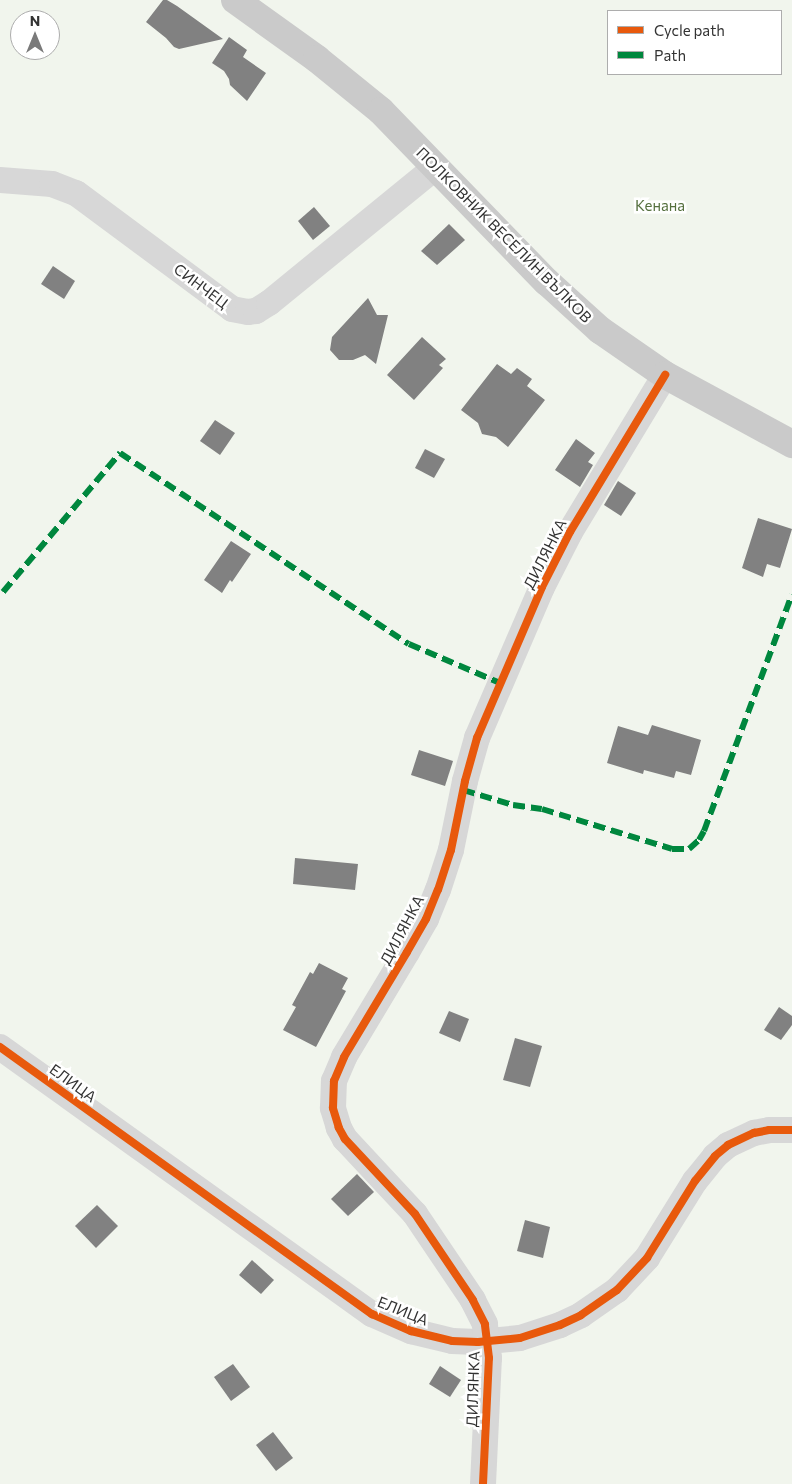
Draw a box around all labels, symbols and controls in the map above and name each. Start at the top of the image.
north arrow [10,10,60,60]
legend [607,10,782,75]
text: N [30,12,40,29]
text: Cycle path [654,21,725,39]
text: Path [654,46,686,64]
street label: ПОЛКОВНИК ВЕСЕЛИН ВЪЛКОВ [413,144,595,326]
park label: Кенана [635,197,685,215]
street label: СИНЧЕЦ [170,260,232,312]
street label: ДИЛЯНКА [520,516,570,592]
street label: ДИЛЯНКА [376,892,428,968]
street label: ЕЛИЦА [46,1060,100,1106]
street label: ЕЛИЦА [375,1293,431,1329]
street label: ДИЛЯНКА [463,1351,483,1427]

